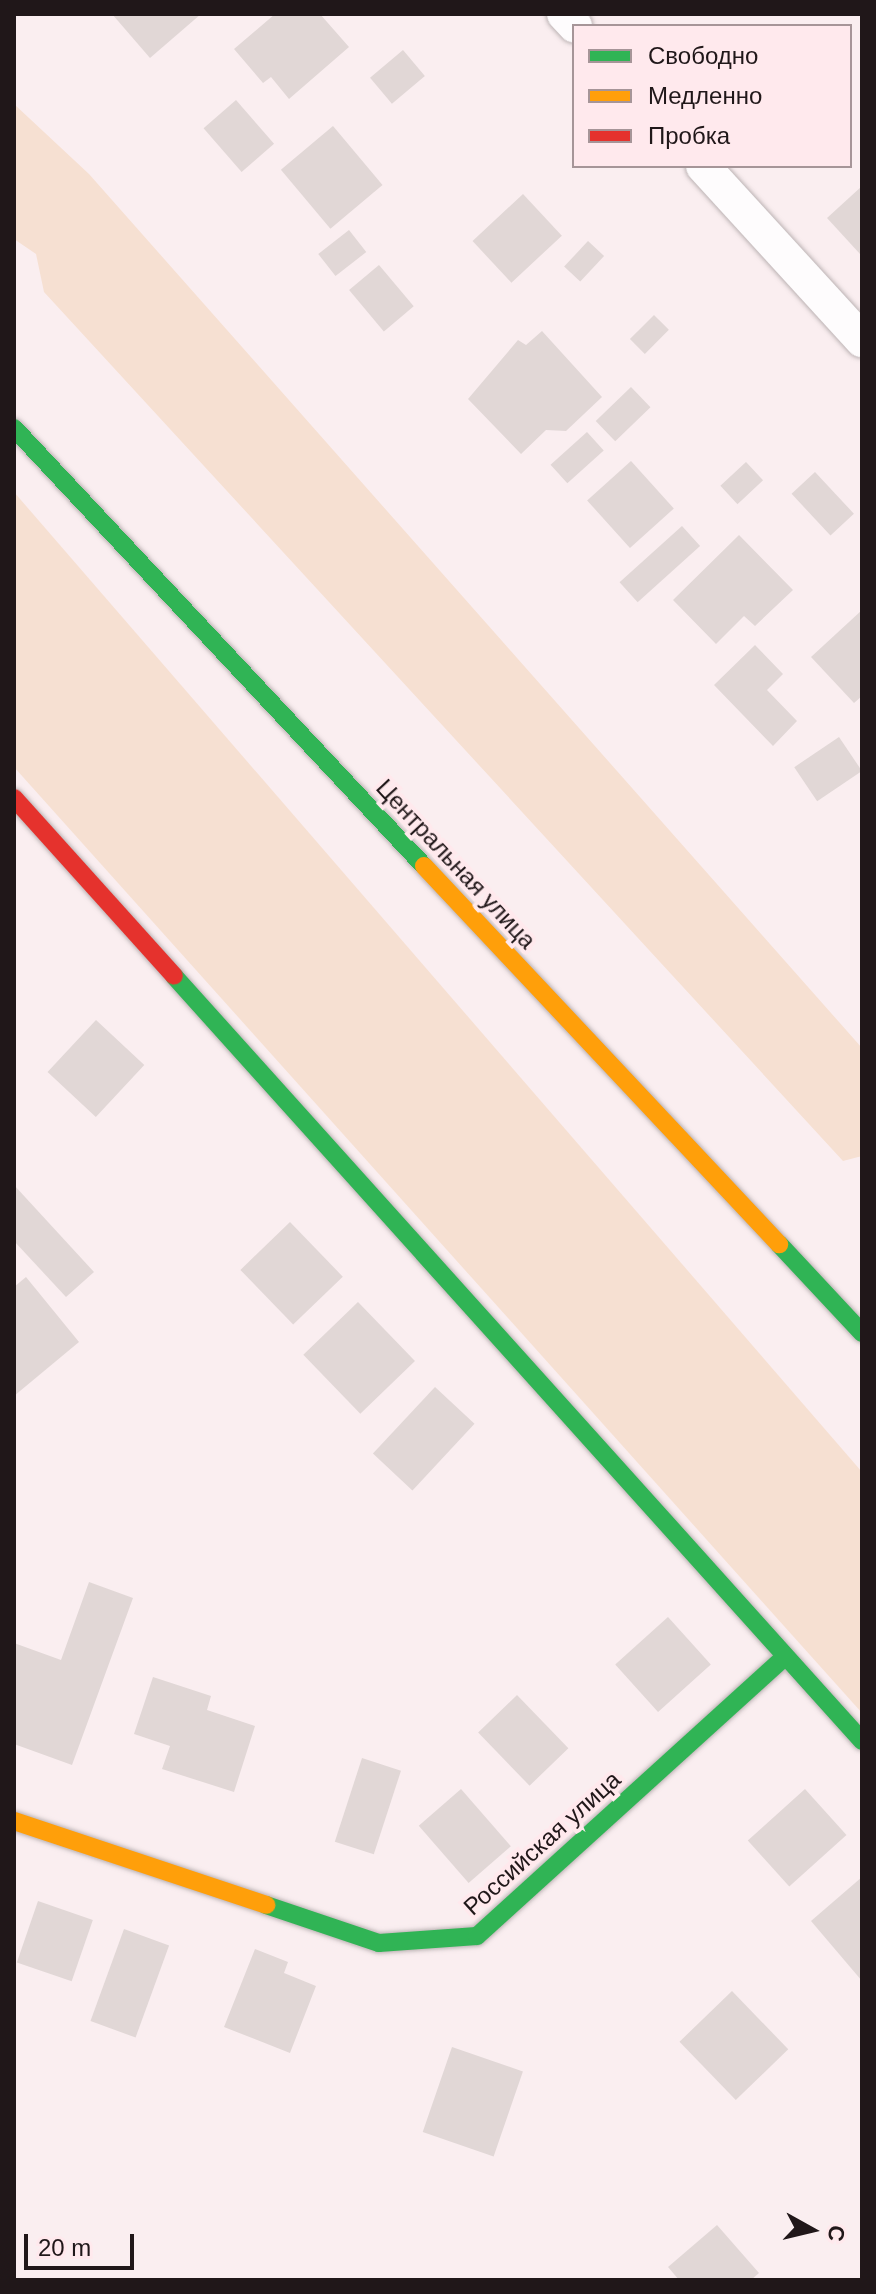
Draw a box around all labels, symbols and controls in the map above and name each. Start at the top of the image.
legend [572,24,852,168]
text: Свободно [648,42,758,69]
text: Медленно [648,82,762,109]
text: Пробка [648,122,730,149]
street label: Центральная улица [370,773,542,955]
street label: Российская улица [458,1765,626,1921]
north arrow [772,2190,852,2270]
scale bar [28,2218,138,2268]
text: С [823,2224,850,2243]
text: 20 m [38,2234,91,2261]

